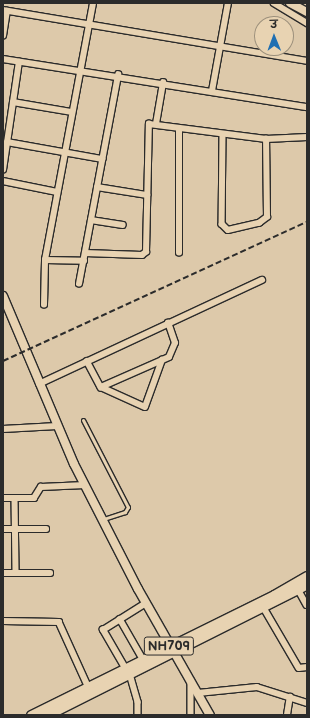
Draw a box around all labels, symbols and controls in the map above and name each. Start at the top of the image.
north arrow [254,16,294,56]
text: उ [270,18,278,31]
road number: NH709 [143,635,195,657]

